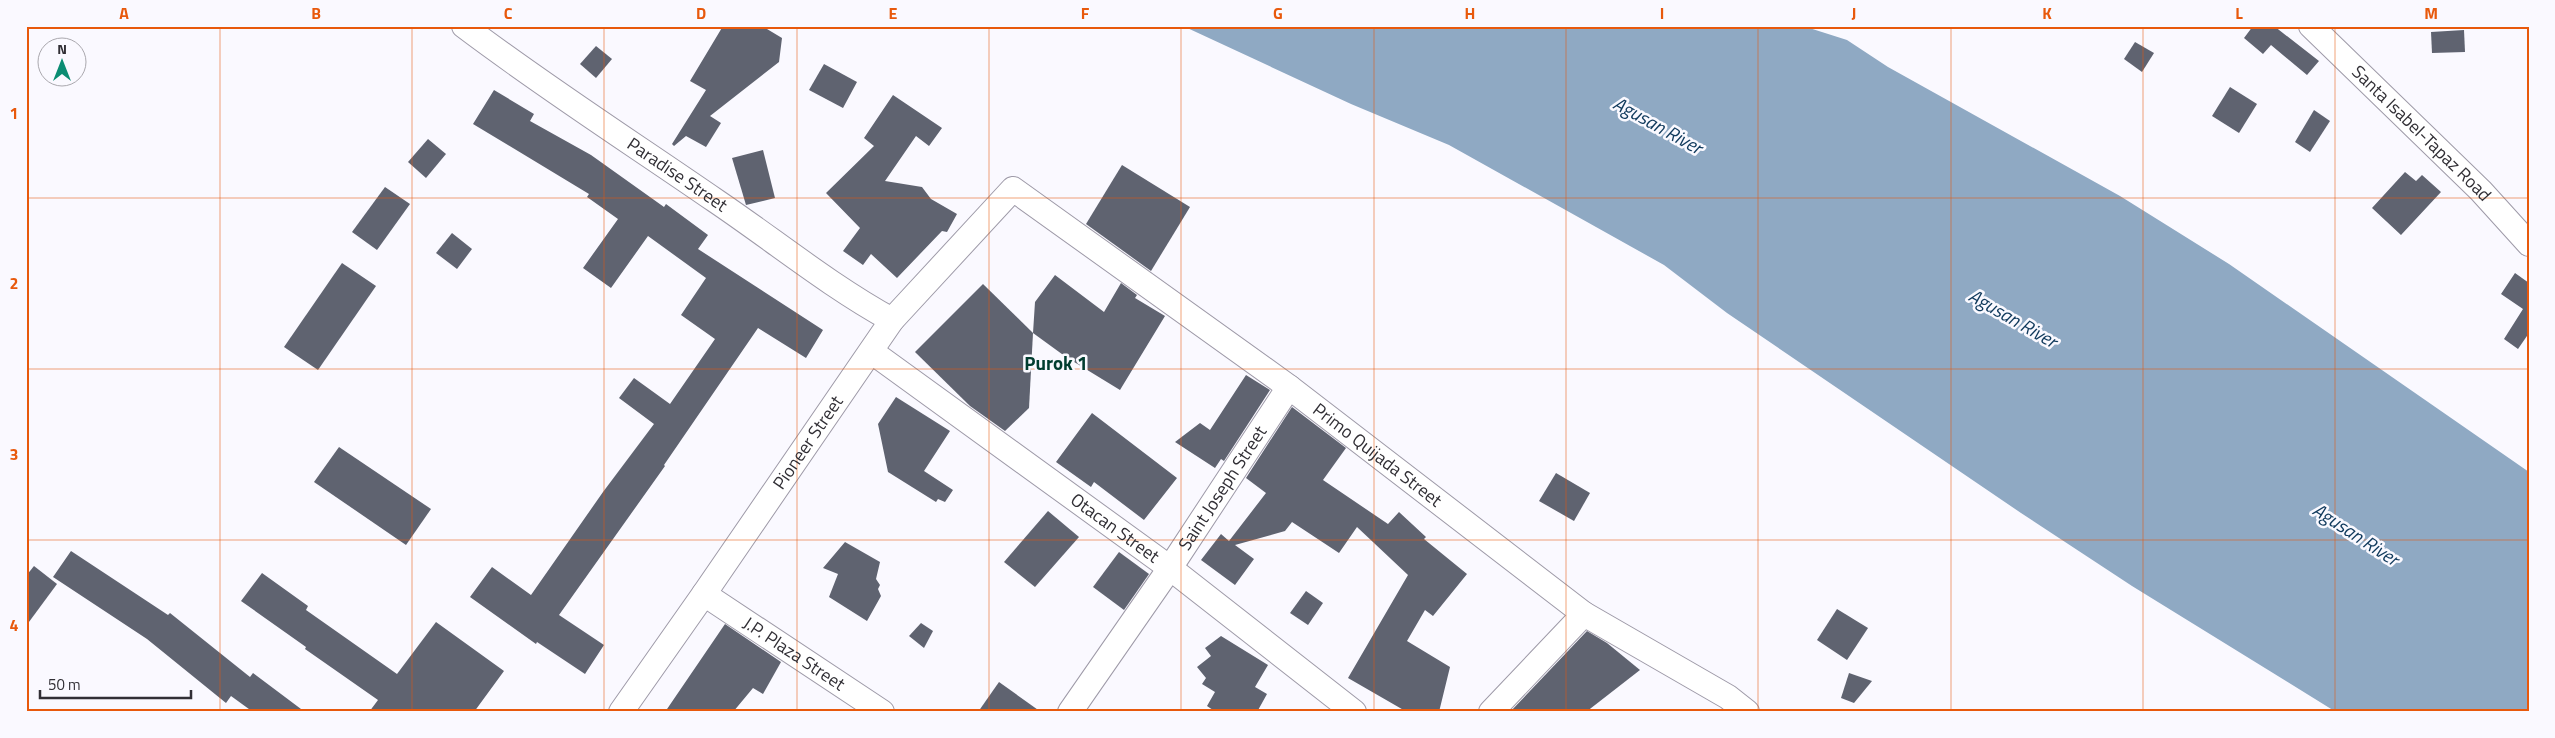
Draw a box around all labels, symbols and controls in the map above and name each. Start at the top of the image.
text: A [119,1,129,25]
text: B [311,1,321,25]
text: C [504,1,513,25]
text: D [696,1,706,25]
text: E [889,1,898,25]
text: F [1081,1,1090,25]
text: G [1273,1,1283,25]
text: H [1465,1,1475,25]
text: I [1660,1,1664,25]
text: J [1852,1,1856,25]
text: K [2042,1,2052,25]
text: L [2235,1,2243,25]
text: M [2424,1,2438,25]
north arrow [38,38,88,88]
text: N [57,38,67,59]
street label: Santa Isabel-Tapaz Road [2346,59,2498,207]
water label: Agusan River [1608,88,1710,162]
text: 1 [10,101,18,125]
street label: Paradise Street [622,130,734,218]
text: 2 [10,271,18,295]
water label: Agusan River [1964,281,2065,356]
district label: Purok 1 [1024,348,1088,377]
street label: Pioneer Street [766,389,850,495]
street label: Primo Quijada Street [1307,396,1449,513]
street label: Saint Joseph Street [1171,419,1273,556]
text: 3 [10,442,18,466]
street label: Otacan Street [1065,486,1166,570]
water label: Agusan River [2307,495,2407,573]
street label: J.P. Plaza Street [738,609,851,697]
text: 4 [10,613,19,637]
scale bar [40,668,191,700]
text: 50 m [48,673,81,696]

